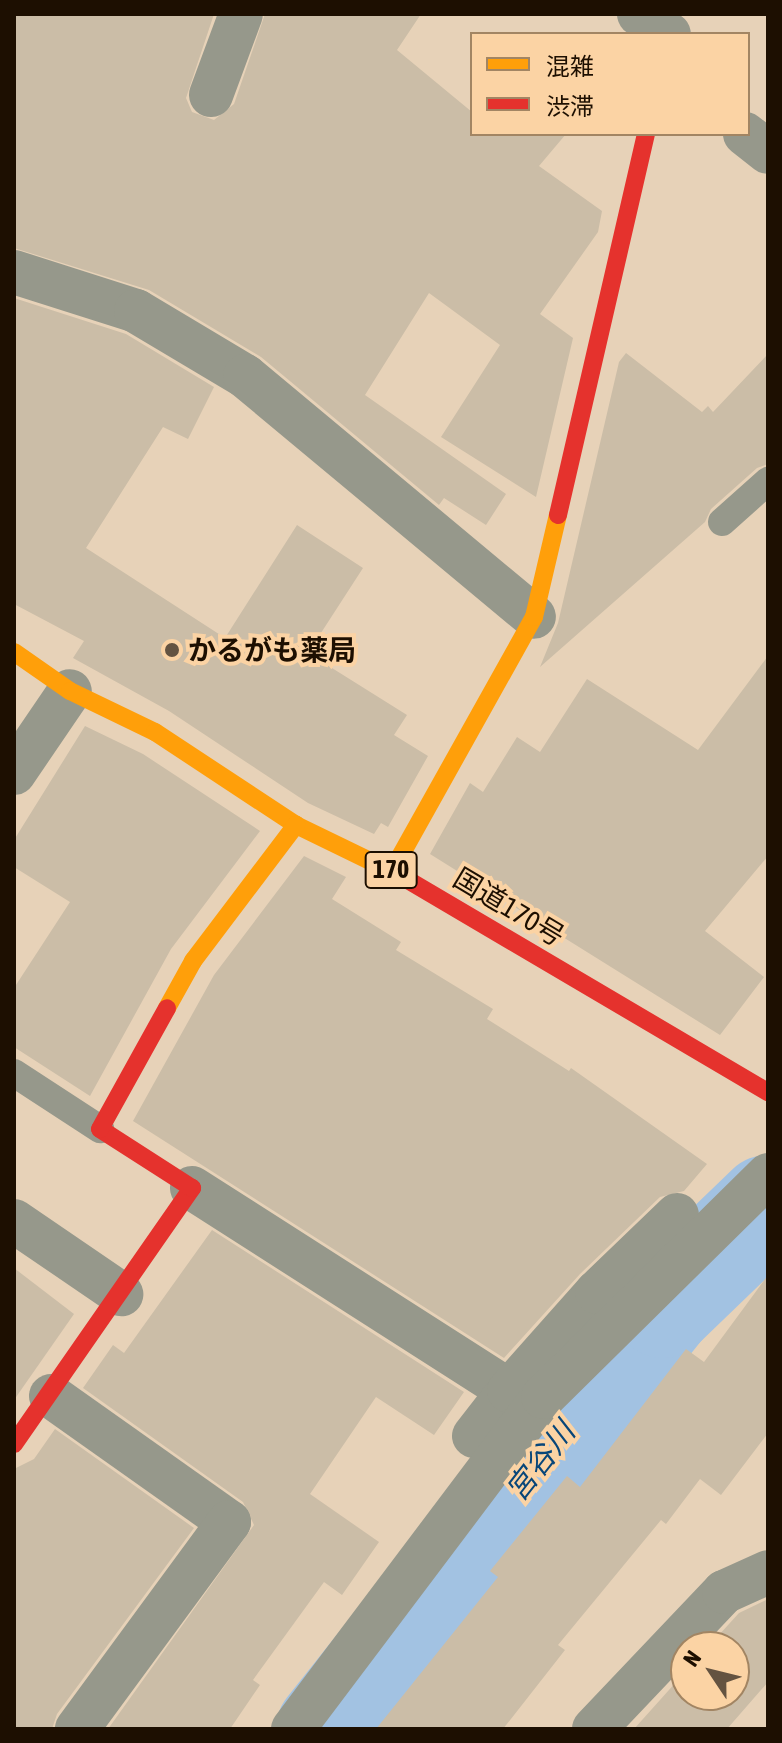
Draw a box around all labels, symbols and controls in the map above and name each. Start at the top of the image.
legend [470,32,750,136]
text: 混雑 [546,53,594,80]
text: 渋滞 [546,93,594,120]
place label: かるがも薬局 [188,633,356,667]
marker: かるがも薬局 [163,641,181,659]
road number: 170 [363,848,419,892]
street label: 国道170号 [447,861,571,953]
water label: 宮谷川 [498,1414,582,1508]
north arrow [670,1631,750,1711]
text: N [678,1646,706,1671]

